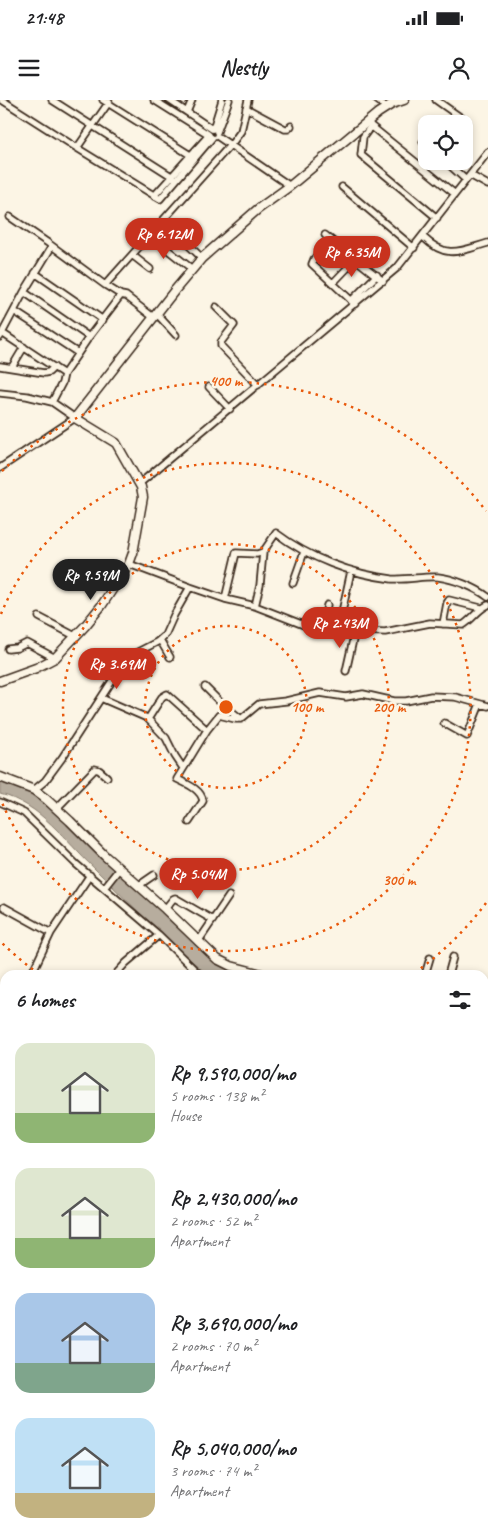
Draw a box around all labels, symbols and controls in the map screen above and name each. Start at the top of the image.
text: 21:48 [25,6,63,30]
icon: menu [15,54,43,82]
text: Nestly [220,54,268,82]
icon: person [445,54,473,82]
map controls [418,115,473,170]
button: locate [418,115,473,170]
pin: Rp 6.12M [112,218,216,260]
text: Rp 6.12M [136,224,192,244]
pin: Rp 6.35M [300,236,404,278]
text: Rp 6.35M [324,242,380,262]
text: 400 m [210,372,244,391]
pin: Rp 9.59M [39,558,143,601]
text: Rp 9.59M [64,565,118,585]
pin: Rp 2.43M [288,606,392,649]
text: Rp 2.43M [312,613,368,633]
pin: Rp 3.69M [65,648,169,690]
text: Rp 3.69M [89,654,145,674]
centre of rings [217,698,235,716]
text: 100 m [291,698,325,717]
text: 200 m [373,698,407,717]
pin: Rp 5.04M [146,858,250,900]
text: Rp 5.04M [170,864,226,884]
text: 300 m [383,871,417,890]
icon: filters [446,986,474,1014]
text: 6 homes [15,987,75,1013]
text: Rp 9,590,000/mo [170,1060,295,1086]
icon: home [55,1063,115,1123]
text: 5 rooms · 138 m² [170,1086,264,1106]
text: House [170,1106,201,1126]
text: Rp 2,430,000/mo [170,1185,296,1211]
icon: home [55,1188,115,1248]
text: 2 rooms · 52 m² [170,1211,256,1231]
text: Apartment [170,1231,229,1251]
text: Rp 3,690,000/mo [170,1310,296,1336]
icon: home [55,1313,115,1373]
text: 2 rooms · 70 m² [170,1336,256,1356]
text: Apartment [170,1356,229,1376]
text: Rp 5,040,000/mo [170,1435,296,1461]
icon: home [55,1438,115,1498]
text: 3 rooms · 74 m² [170,1461,256,1481]
text: Apartment [170,1481,229,1501]

